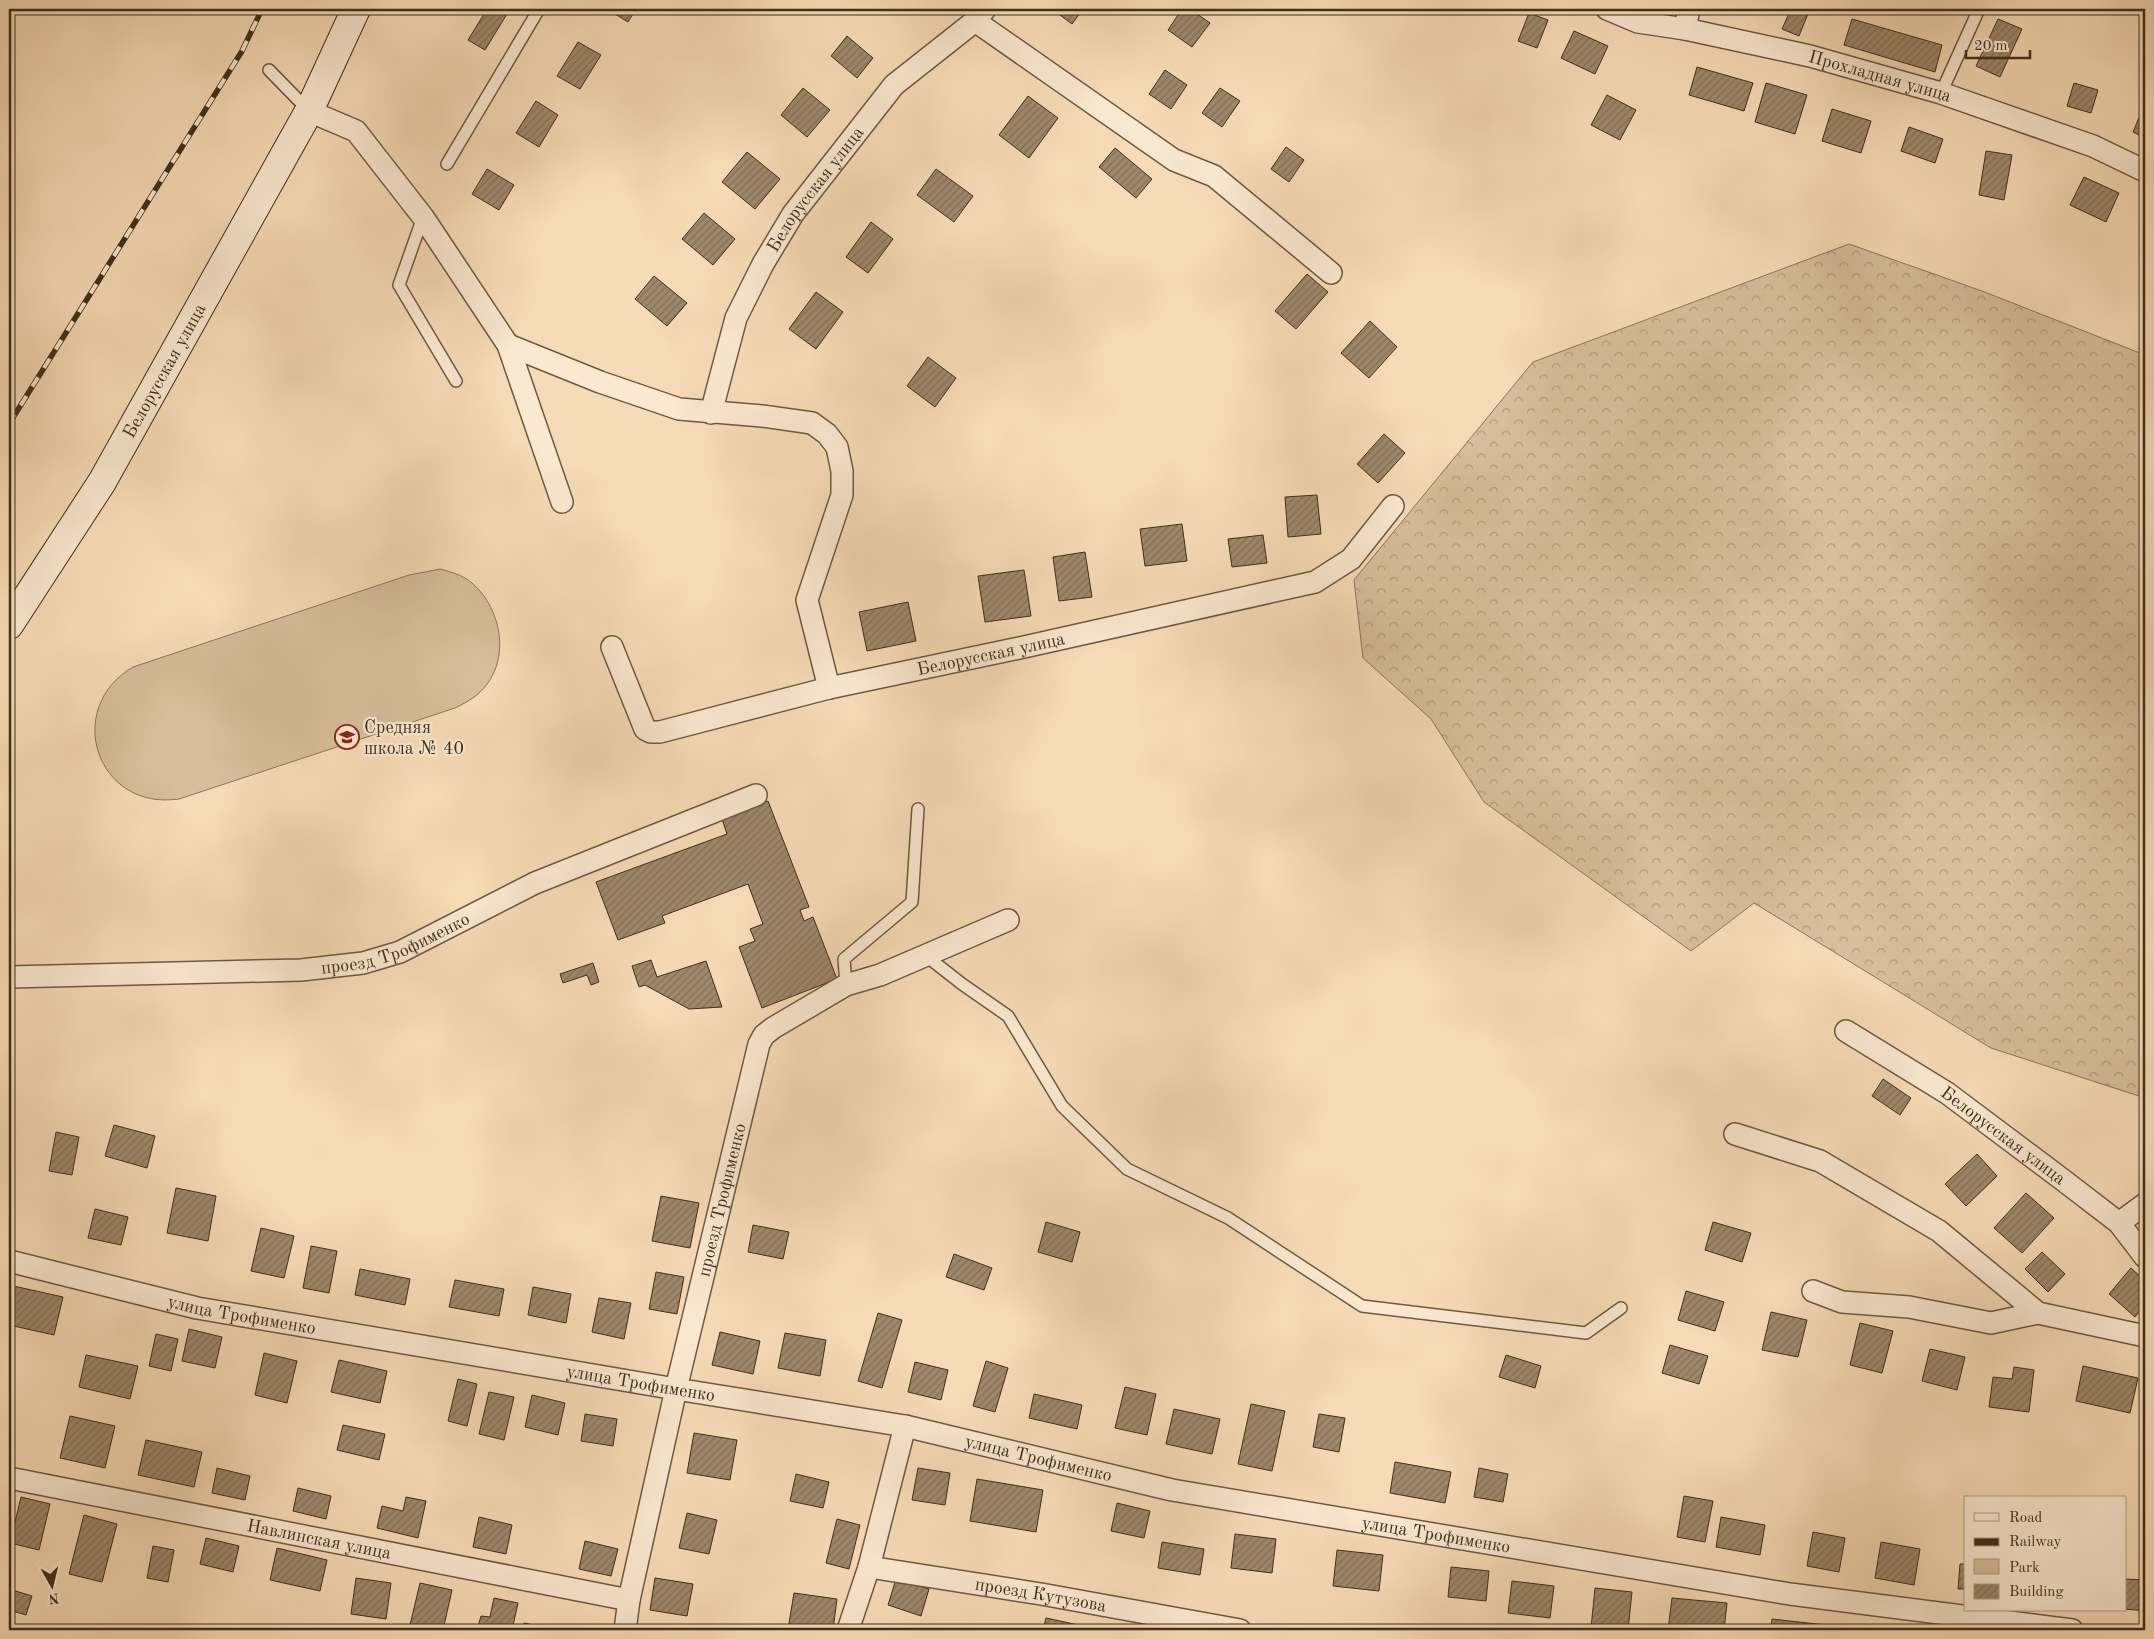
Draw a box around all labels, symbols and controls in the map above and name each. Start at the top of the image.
scale bar [1966,28,2030,60]
text: 20 m [1974,39,2008,54]
street label: Прохладная улица [1807,48,1954,106]
street label: Белорусская улица [764,124,868,255]
street label: Белорусская улица [120,301,210,441]
street label: Белорусская улица [915,630,1067,679]
place label: Средняя школа № 40 [364,719,464,758]
school or university icon: Средняя школа № 40 [334,724,360,750]
street label: проезд Трофименко [320,910,473,978]
street label: Белорусская улица [1937,1084,2069,1189]
street label: проезд Трофименко [695,1121,750,1279]
street label: улица Трофименко [165,1293,317,1338]
street label: улица Трофименко [565,1363,716,1405]
street label: улица Трофименко [963,1433,1114,1485]
legend [1964,1496,2126,1612]
text: Road [2009,1511,2043,1526]
street label: улица Трофименко [1360,1514,1512,1557]
street label: Навлинская улица [245,1517,393,1563]
text: Railway [2009,1535,2062,1550]
text: Park [2009,1561,2040,1576]
north arrow [28,1562,78,1612]
street label: проезд Кутузова [974,1576,1108,1616]
text: Building [2009,1585,2064,1600]
text: N [47,1590,60,1606]

